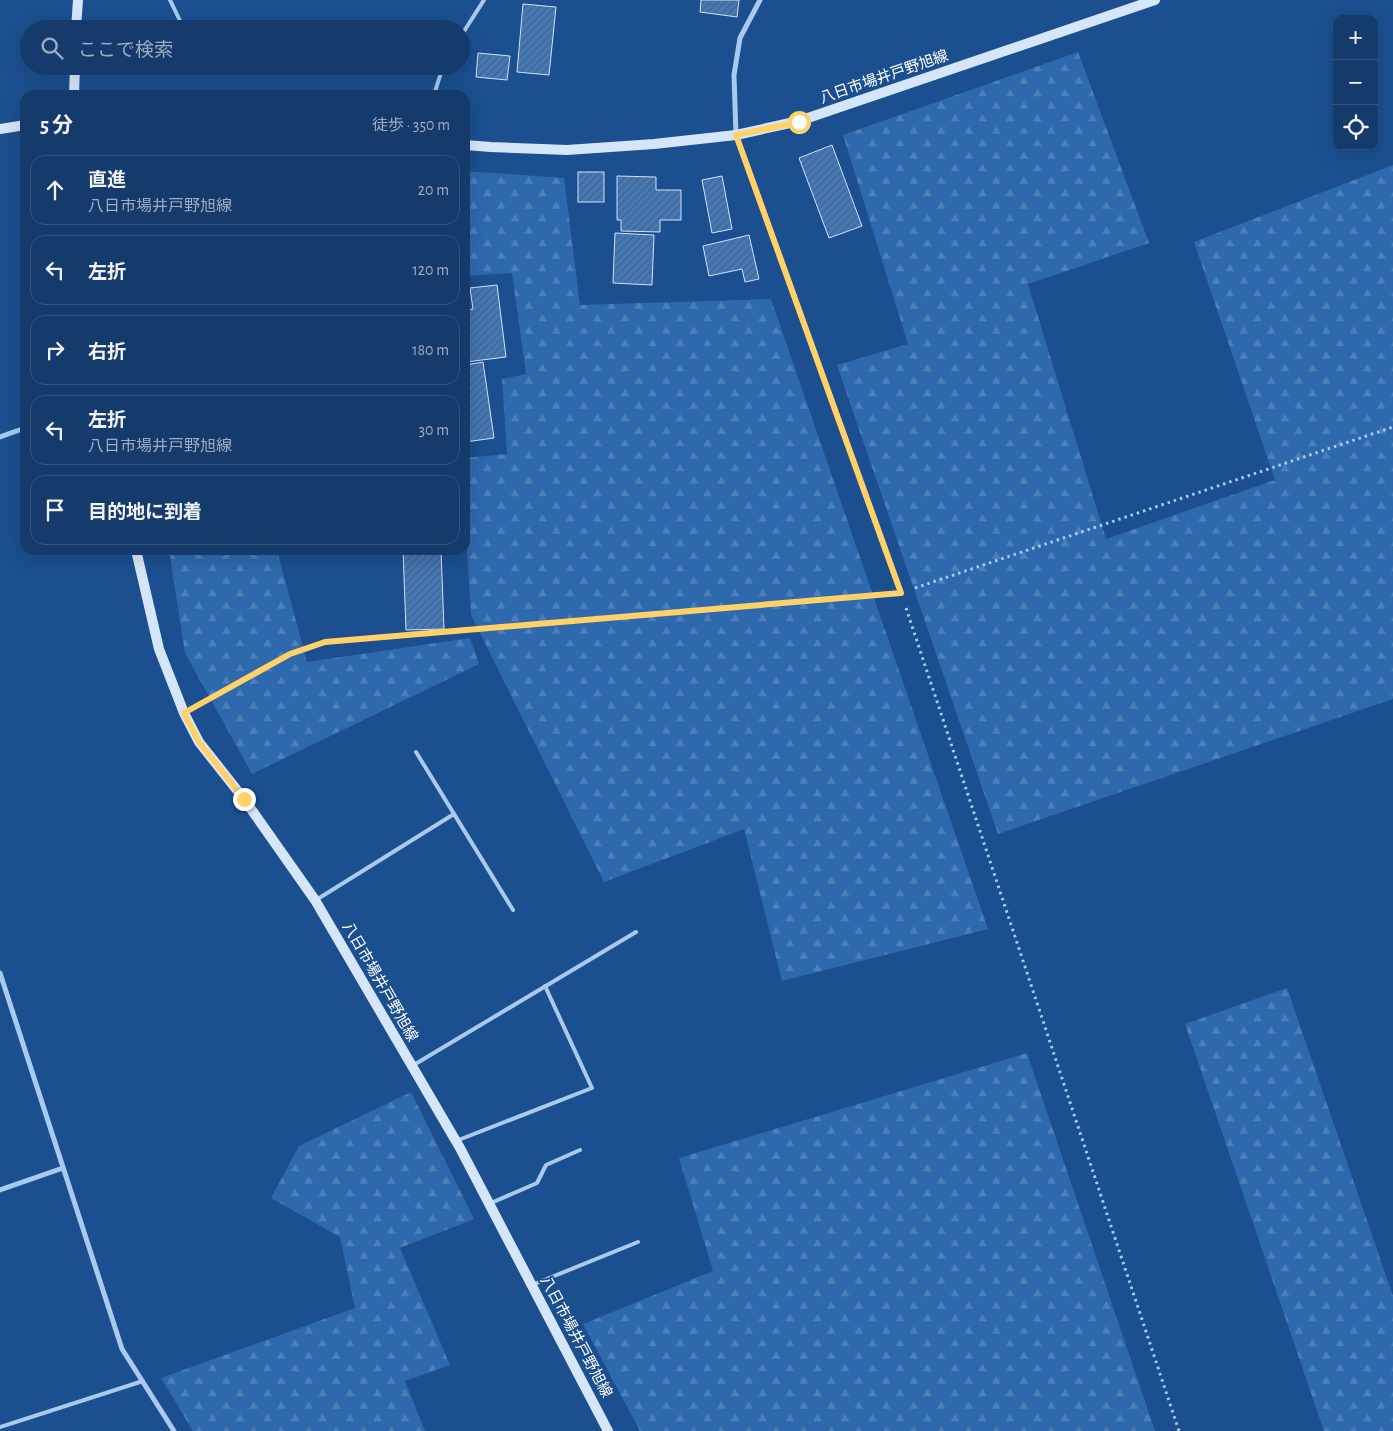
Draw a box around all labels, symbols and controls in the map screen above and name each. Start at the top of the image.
map controls [1333,15,1378,150]
button: + [1333,15,1378,60]
search box [20,20,470,75]
icon: search [38,34,66,62]
text: ここで検索 [78,41,173,60]
street label: 八日市場井戸野旭線 [817,46,950,106]
button: − [1333,60,1378,105]
button: locate [1333,105,1378,150]
route start [788,111,811,134]
text: 5 分 [40,115,73,136]
text: 徒歩 · 350 m [372,117,450,133]
text: 直進 [88,171,126,190]
icon: ahead [41,176,69,204]
text: 20 m [418,182,449,198]
text: 八日市場井戸野旭線 [88,198,232,214]
icon: left [41,256,69,284]
text: 120 m [412,262,449,278]
text: 左折 [88,263,126,282]
icon: right [41,336,69,364]
text: 180 m [412,342,449,358]
text: 右折 [88,343,126,362]
text: 左折 [88,411,126,430]
icon: left [41,416,69,444]
text: 30 m [419,422,449,438]
text: 八日市場井戸野旭線 [88,438,232,454]
icon: arrive [41,496,69,524]
text: 目的地に到着 [88,503,202,522]
route end [233,788,256,811]
street label: 八日市場井戸野旭線 [340,919,422,1044]
street label: 八日市場井戸野旭線 [538,1273,616,1400]

